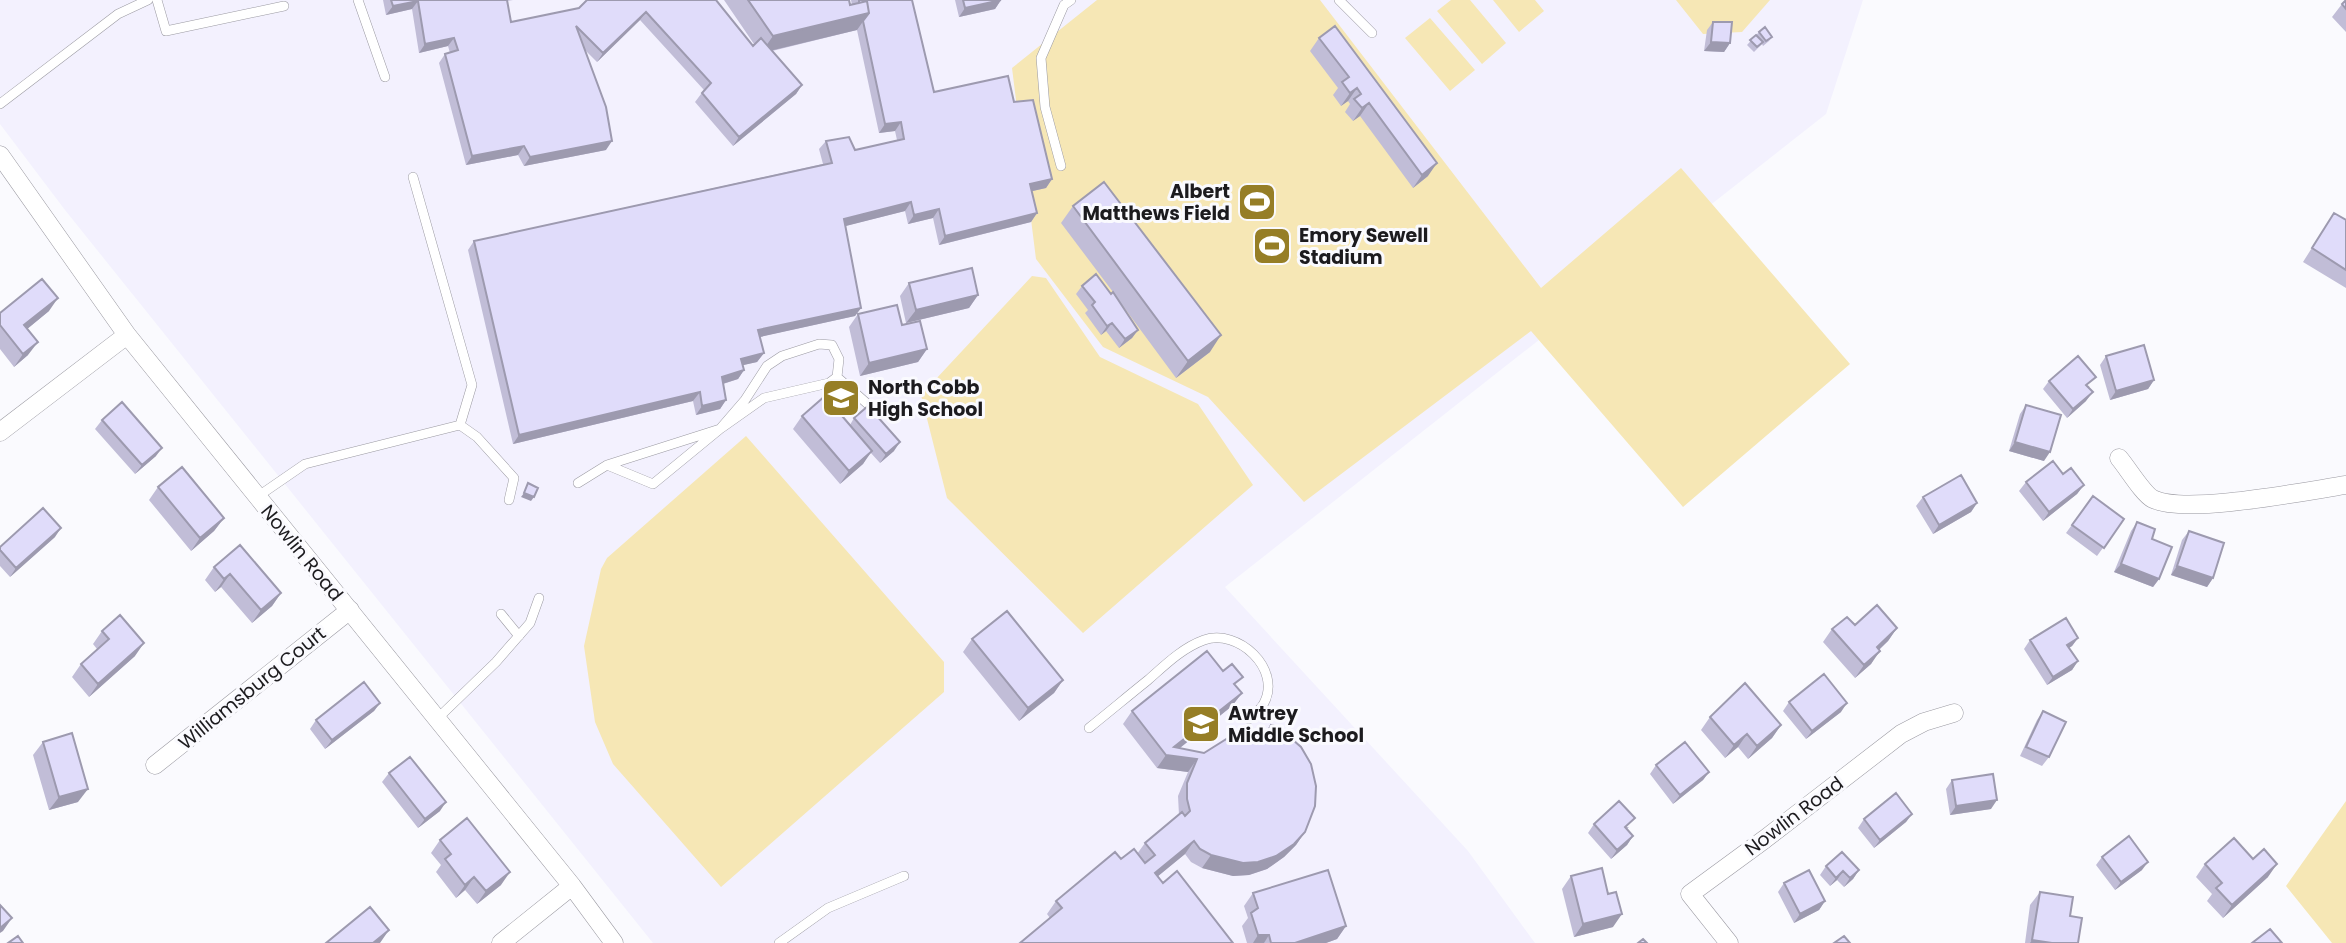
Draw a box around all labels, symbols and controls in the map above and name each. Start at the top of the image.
place label: Albert Matthews Field [1082,178,1230,227]
sports icon: Albert Matthews Field [1236,181,1278,223]
place label: Emory Sewell Stadium [1299,222,1428,271]
sports icon: Emory Sewell Stadium [1251,225,1293,267]
place label: North Cobb High School [868,374,983,423]
school or university icon: North Cobb High School [820,377,862,419]
street label: Nowlin Road [255,499,349,607]
street label: Williamsburg Court [173,620,332,756]
place label: Awtrey Middle School [1228,700,1364,749]
school or university icon: Awtrey Middle School [1180,703,1222,745]
street label: Nowlin Road [1739,770,1849,862]

